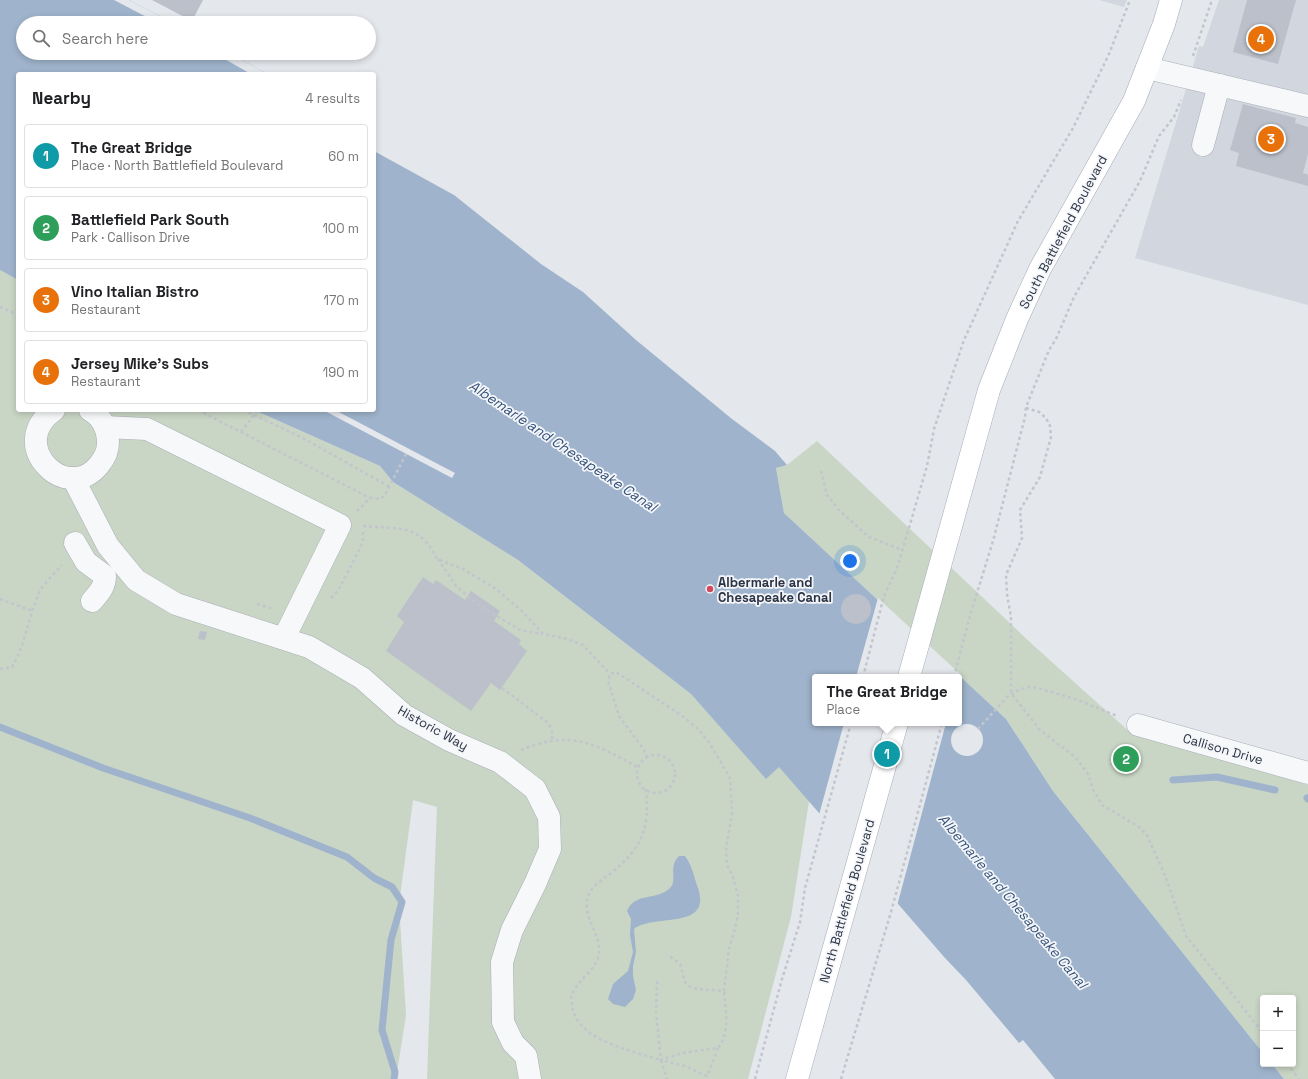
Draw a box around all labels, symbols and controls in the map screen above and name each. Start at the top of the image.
search box [16,16,376,60]
pin: 4 [1248,24,1274,54]
icon: search [30,27,52,49]
text: Search here [62,29,148,48]
text: Nearby [32,87,91,109]
text: 4 results [305,90,360,107]
pin: 3 [1258,124,1284,154]
text: The Great Bridge [71,138,192,157]
text: 1 [43,148,49,165]
text: 60 m [328,148,359,165]
street label: South Battlefield Boulevard [1015,152,1111,312]
text: Place · North Battlefield Boulevard [71,157,283,174]
text: Battlefield Park South [71,210,229,229]
text: 2 [42,220,50,237]
text: 100 m [322,220,359,237]
text: Park · Callison Drive [71,229,190,246]
text: Vino Italian Bistro [71,282,199,301]
text: 3 [42,292,50,309]
text: 170 m [323,292,359,309]
text: Restaurant [71,301,141,318]
text: Jersey Mike's Subs [71,354,209,373]
text: 4 [42,364,50,381]
text: 190 m [323,364,359,381]
text: Restaurant [71,373,141,390]
water label: Albemarle and Chesapeake Canal [466,376,661,516]
your location [840,551,860,571]
place label: Albermarle and Chesapeake Canal [718,574,832,606]
marker: Albermarle and Chesapeake Canal [705,584,715,594]
popup [812,674,962,726]
text: The Great Bridge [826,682,948,701]
text: Place [826,701,860,718]
street label: Historic Way [395,702,471,754]
street label: Callison Drive [1181,729,1265,769]
pin: 1 [874,739,900,769]
pin: 2 [1113,744,1139,774]
water label: Albemarle and Chesapeake Canal [935,810,1092,993]
street label: North Battlefield Boulevard [815,817,879,985]
map controls [1260,995,1296,1067]
button: + [1260,995,1296,1031]
button: − [1260,1031,1296,1067]

